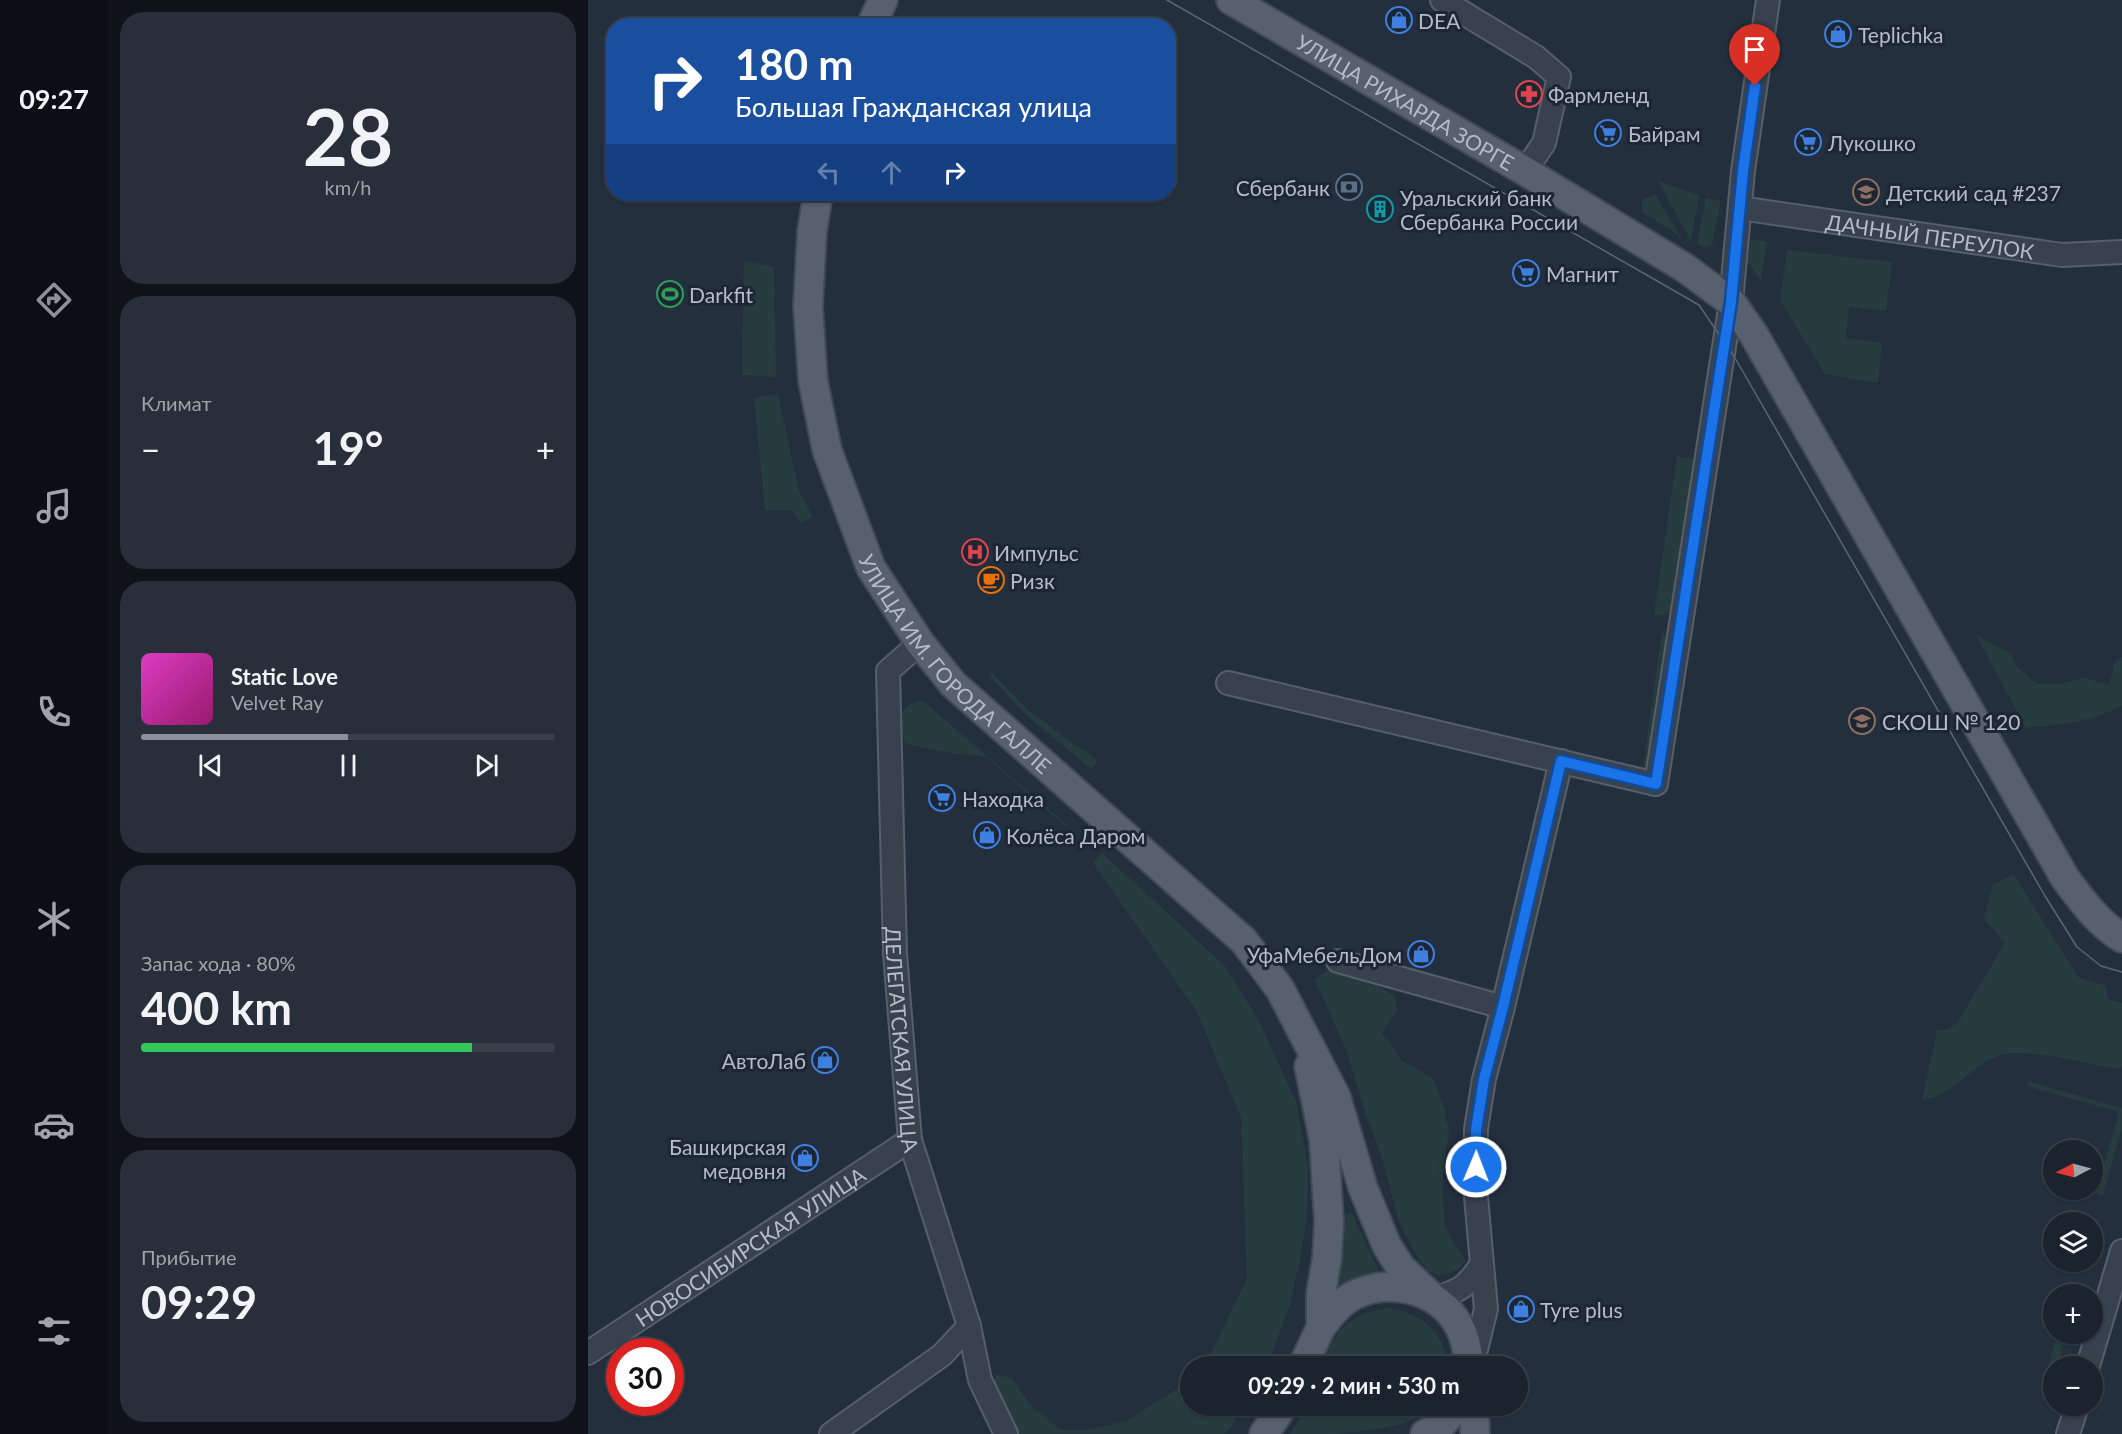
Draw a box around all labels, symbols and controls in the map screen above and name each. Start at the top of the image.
shop icon: DEA [1384,5,1414,35]
place label: DEA [1418,8,1461,33]
shop icon: Teplichka [1823,19,1853,49]
place label: Teplichka [1858,22,1944,47]
pin [1729,24,1780,86]
street label: УЛИЦА РИХАРДА ЗОРГЕ [1292,28,1519,175]
icon: arrive [1738,33,1771,66]
text: 180 m [735,39,853,89]
icon: right [636,42,714,120]
pharmacy icon: Фармленд [1514,79,1544,109]
text: 09:27 [19,82,89,115]
place label: Фармленд [1548,82,1649,107]
text: 28 [303,89,393,183]
text: Большая Гражданская улица [735,90,1092,123]
supermarket icon: Байрам [1593,118,1623,148]
place label: Байрам [1628,121,1701,146]
supermarket icon: Лукошко [1793,127,1823,157]
place label: Лукошко [1827,130,1916,155]
icon: left [812,156,845,189]
icon: ahead [875,156,908,189]
icon: right [938,156,971,189]
bank icon: Сбербанк [1334,172,1364,202]
text: km/h [325,175,371,199]
place label: Сбербанк [1236,175,1330,200]
school or university icon: Детский сад #237 [1851,177,1881,207]
place label: Детский сад #237 [1886,180,2061,205]
place label: Уральский банк Сбербанка России [1400,185,1578,234]
building icon: Уральский банк Сбербанка России [1365,194,1395,224]
street label: ДАЧНЫЙ ПЕРЕУЛОК [1824,208,2036,263]
supermarket icon: Магнит [1511,258,1541,288]
place label: Магнит [1546,261,1619,286]
icon: directions [33,279,75,321]
sports icon: Darkfit [655,279,685,309]
place label: Darkfit [689,282,753,307]
text: Климат [141,391,212,415]
text: 19° [313,421,383,475]
text: − [141,429,160,469]
text: + [536,429,555,469]
icon: music [33,485,75,527]
hospital icon: Импульс [960,537,990,567]
place label: Импульс [994,540,1079,565]
street label: УЛИЦА ИМ. ГОРОДА ГАЛЛЕ [854,550,1057,778]
cafe icon: Ризк [976,565,1006,595]
place label: Ризк [1010,568,1055,593]
text: Static Love [231,663,338,690]
text: Velvet Ray [231,690,324,714]
icon: phone [33,691,75,733]
school or university icon: СКОШ № 120 [1847,706,1877,736]
place label: СКОШ № 120 [1882,709,2020,734]
icon: previous [194,749,227,782]
icon: pause [332,749,365,782]
icon: next [470,749,503,782]
supermarket icon: Находка [927,783,957,813]
place label: Находка [962,786,1044,811]
shop icon: Колёса Даром [972,820,1002,850]
place label: Колёса Даром [1006,823,1145,848]
icon: climate [33,898,75,940]
street label: ДЕЛЕГАТСКАЯ УЛИЦА [882,926,926,1156]
shop icon: УфаМебельДом [1406,939,1436,969]
place label: УфаМебельДом [1247,942,1402,967]
text: Запас хода · 80% [141,951,296,975]
text: 400 km [141,981,292,1035]
shop icon: АвтоЛаб [810,1045,840,1075]
place label: АвтоЛаб [722,1048,806,1073]
icon: car [33,1104,75,1146]
place label: Башкирская медовня [669,1134,786,1183]
position arrow [1444,1135,1508,1199]
north arrow [2043,1140,2103,1200]
map controls [2043,1140,2103,1416]
shop icon: Башкирская медовня [790,1143,820,1173]
street label: НОВОСИБИРСКАЯ УЛИЦА [630,1160,870,1331]
button: layers [2043,1212,2103,1272]
text: Прибытие [141,1245,237,1269]
text: 09:29 [141,1275,257,1329]
button: + [2043,1284,2103,1344]
shop icon: Tyre plus [1506,1294,1536,1324]
place label: Tyre plus [1540,1297,1623,1322]
icon: filters [33,1310,75,1352]
speed limit sign: 30 [606,1338,684,1416]
button: − [2043,1356,2103,1416]
text: 09:29 · 2 мин · 530 m [1248,1372,1460,1399]

